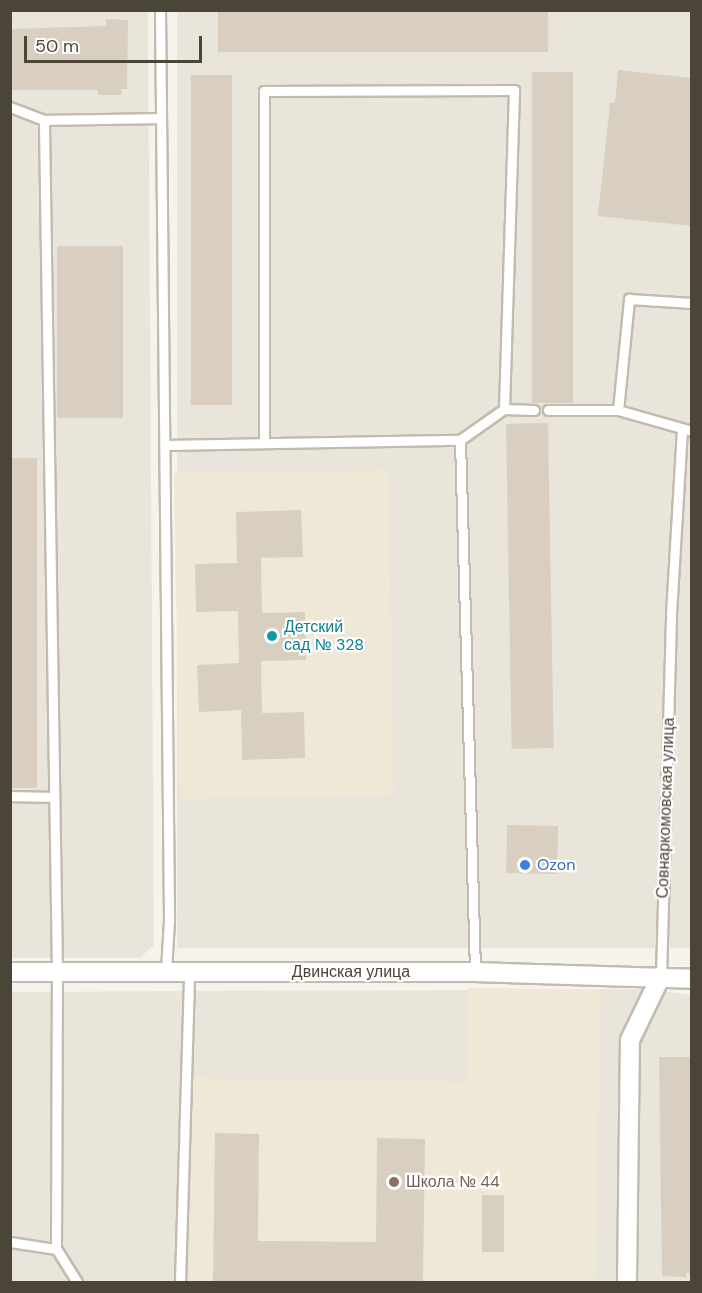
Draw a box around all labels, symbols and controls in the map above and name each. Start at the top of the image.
scale bar [27,24,206,62]
text: 50 m [35,34,79,58]
place label: Детский сад № 328 [284,617,364,655]
marker: Детский сад № 328 [265,629,279,643]
street label: Совнаркомовская улица [653,717,679,899]
place label: Ozon [537,855,575,875]
marker: Ozon [518,858,532,872]
street label: Двинская улица [292,962,410,982]
place label: Школа № 44 [406,1172,500,1192]
marker: Школа № 44 [387,1175,401,1189]

